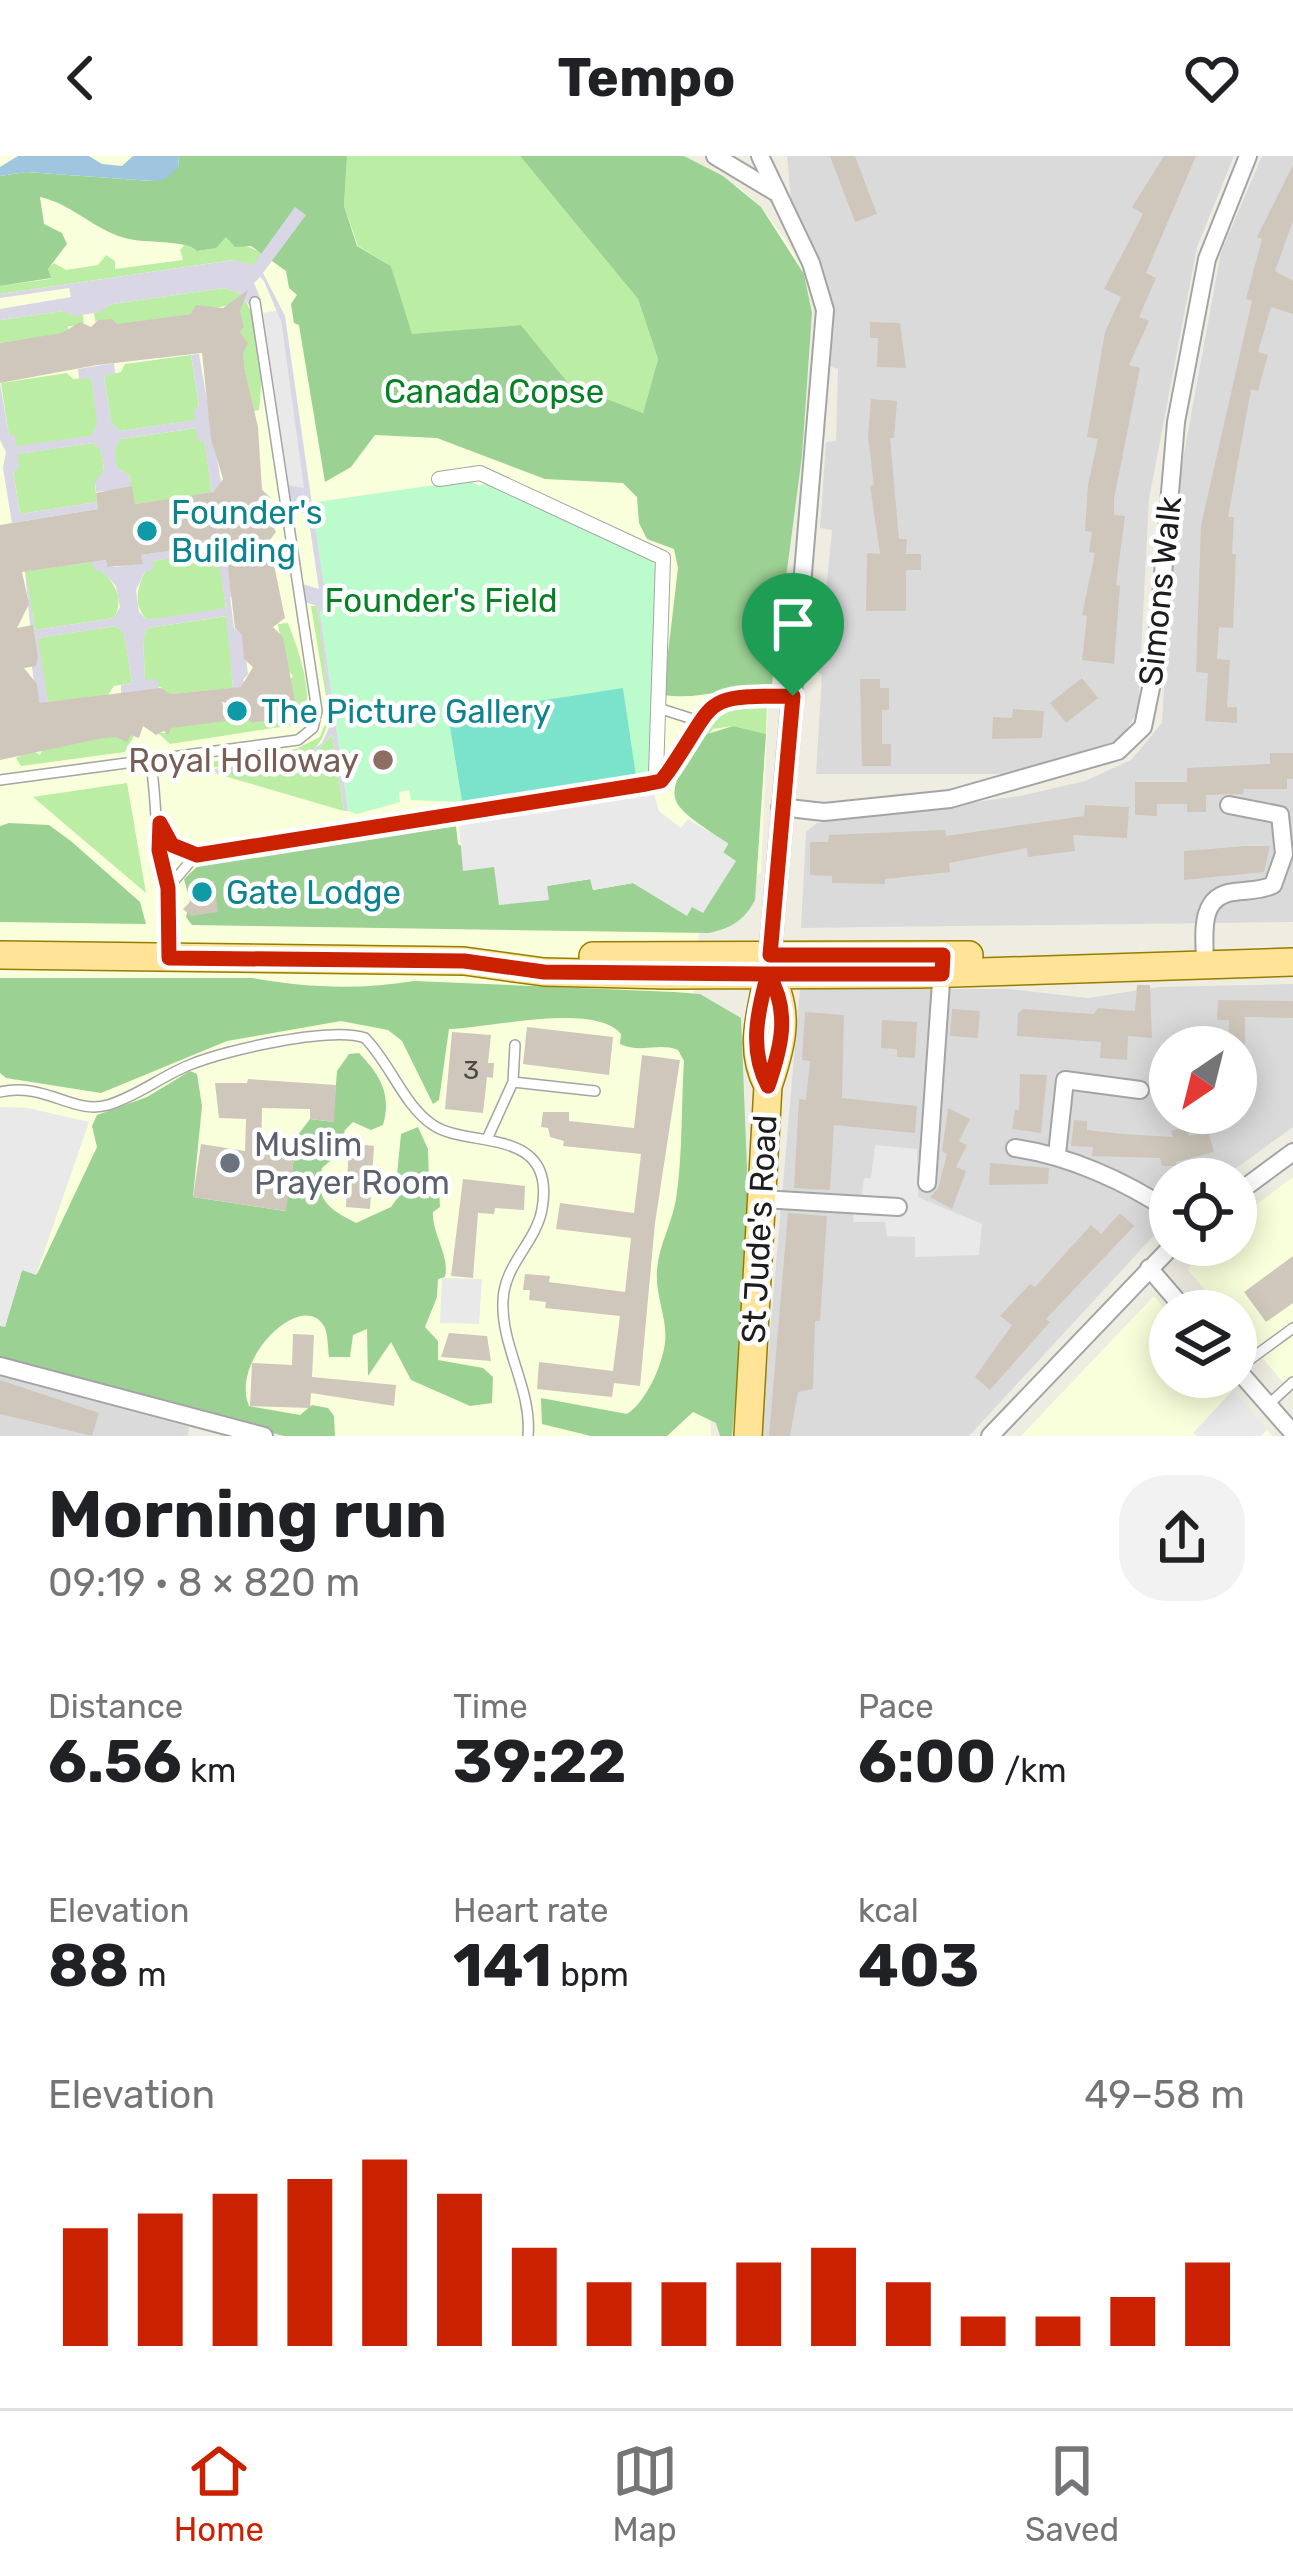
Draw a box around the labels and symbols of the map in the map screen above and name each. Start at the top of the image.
park label: Canada Copse [384,372,604,411]
place label: Founder's Building [171,493,323,570]
street label: Simons Walk [1131,494,1189,688]
marker: Founder's Building [134,518,160,544]
pin [742,573,844,696]
park label: Founder's Field [324,581,558,620]
place label: The Picture Gallery [261,692,551,731]
marker: The Picture Gallery [224,698,250,724]
place label: Royal Holloway [128,741,359,780]
marker: Royal Holloway [370,747,396,773]
place label: Gate Lodge [226,873,401,912]
marker: Gate Lodge [189,879,215,905]
north arrow [1149,1026,1257,1134]
house number: 3 [463,1054,479,1086]
street label: St Jude's Road [734,1114,784,1344]
place label: Muslim Prayer Room [254,1125,450,1202]
marker: Muslim Prayer Room [217,1150,243,1176]

